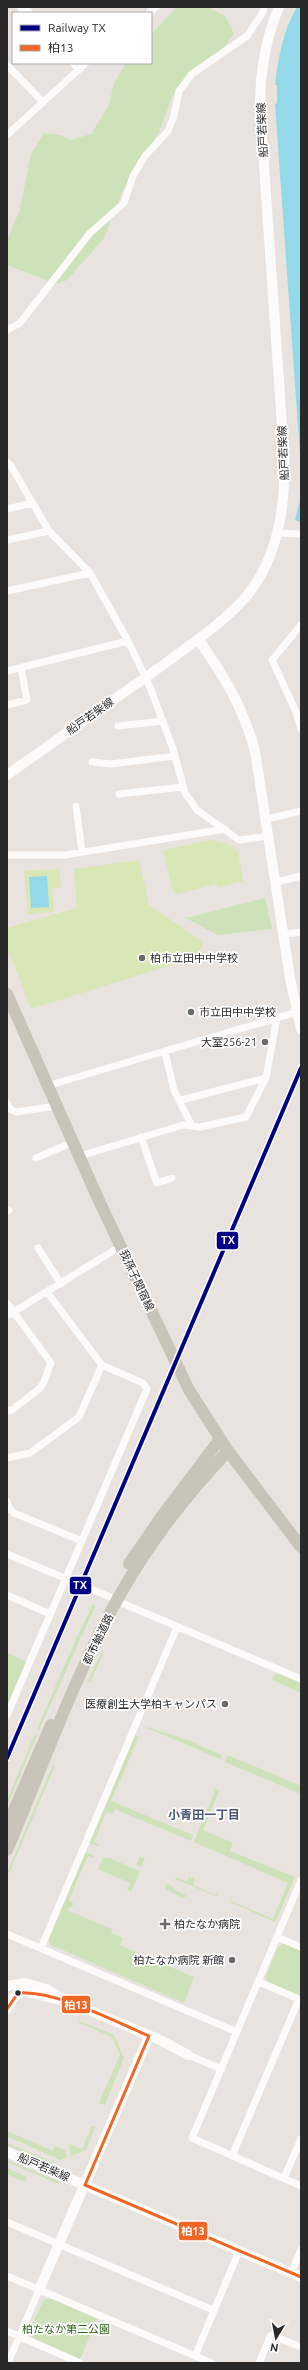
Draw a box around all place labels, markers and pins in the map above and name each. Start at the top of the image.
place label: 柏市立田中中学校 [150,952,238,964]
marker: 柏市立田中中学校 [137,953,147,963]
place label: 市立田中中学校 [199,1006,276,1018]
marker: 市立田中中学校 [186,1007,196,1017]
place label: 大室256-21 [201,1036,257,1048]
marker: 大室256-21 [260,1037,270,1047]
place label: 医療創生大学柏キャンパス [85,1698,217,1710]
marker: 医療創生大学柏キャンパス [220,1699,230,1709]
marker: 柏たなか病院 [159,1918,171,1930]
place label: 柏たなか病院 [174,1918,240,1930]
place label: 柏たなか病院 新館 [133,1954,224,1966]
marker: 柏たなか病院 新館 [227,1955,237,1965]
unlabelled marker [13,1988,23,1998]

